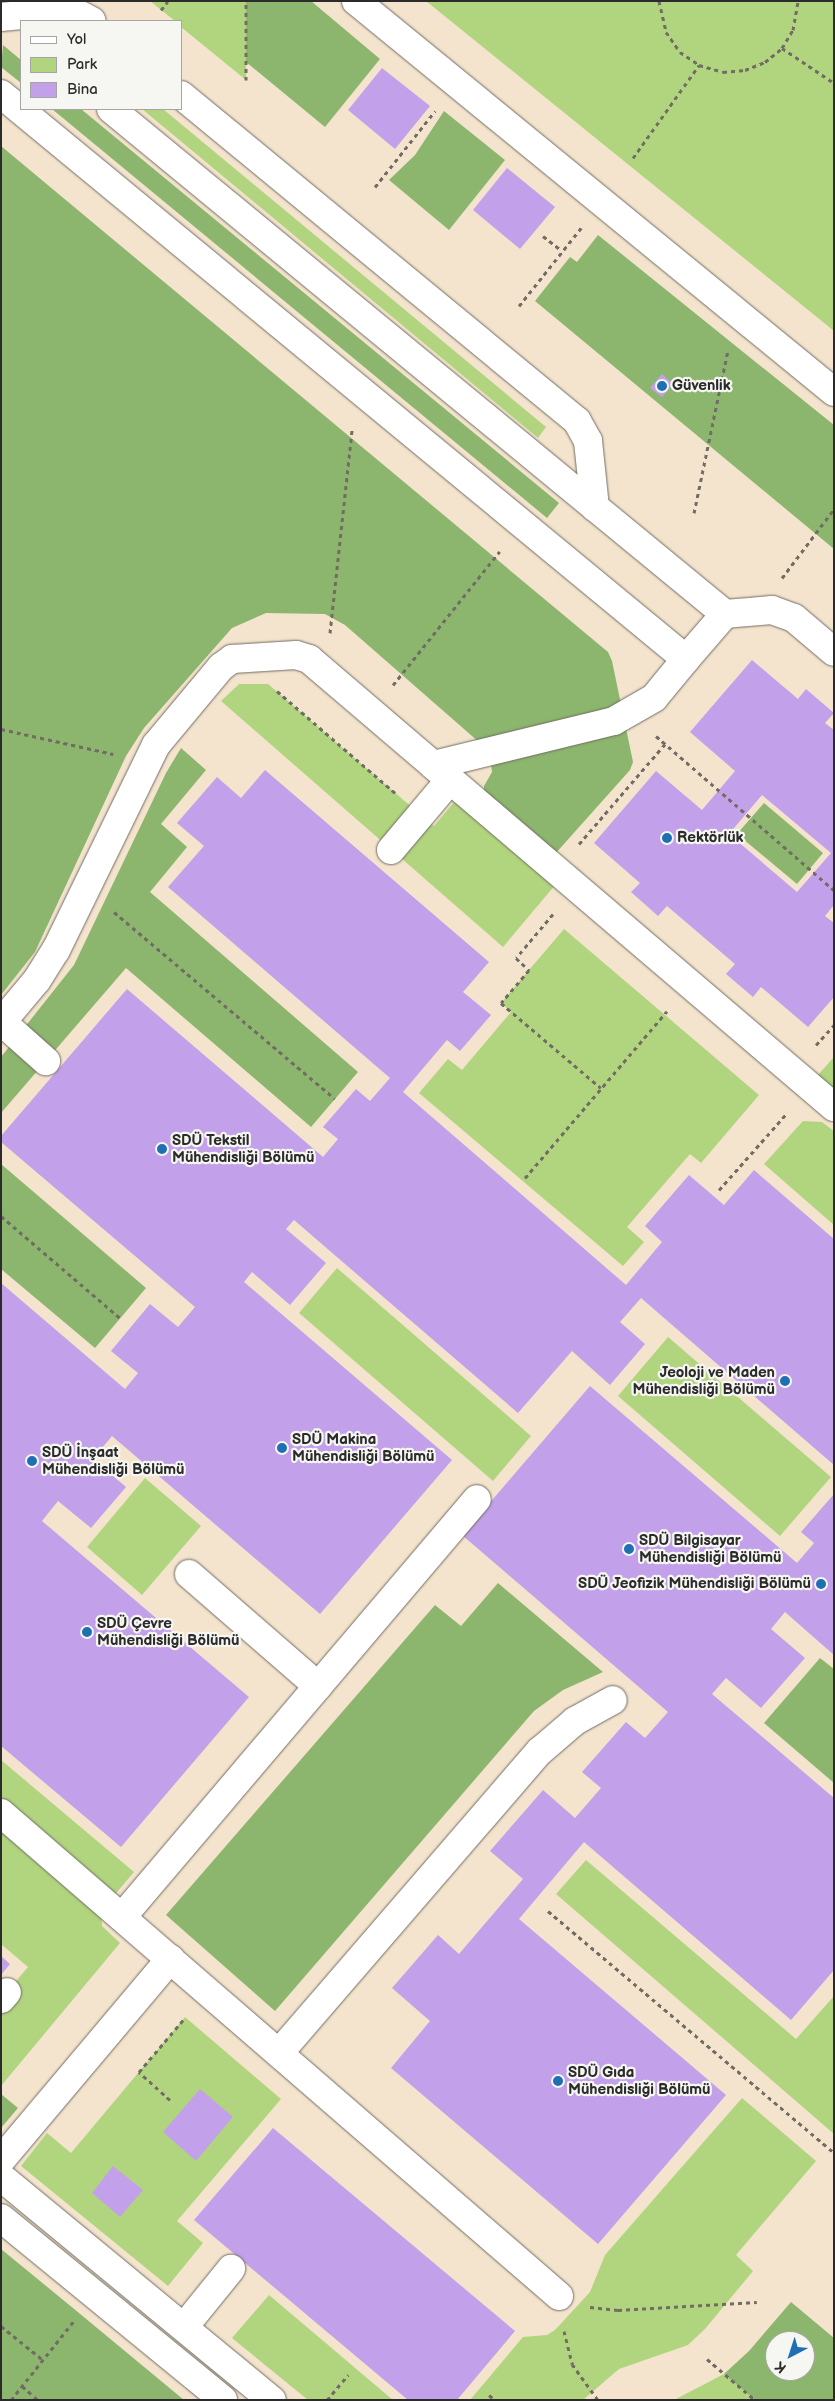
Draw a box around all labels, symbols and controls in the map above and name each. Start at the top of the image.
legend [20,20,182,110]
text: Yol [67,30,86,49]
text: Park [67,55,97,74]
text: Bina [67,80,98,99]
place label: Güvenlik [672,377,731,395]
marker: Güvenlik [656,380,668,392]
place label: Rektörlük [677,829,743,847]
marker: Rektörlük [661,832,673,844]
place label: SDÜ Tekstil Mühendisliği Bölümü [172,1131,314,1166]
marker: SDÜ Tekstil Mühendisliği Bölümü [156,1143,168,1155]
place label: Jeoloji ve Maden Mühendisliği Bölümü [633,1363,775,1398]
marker: Jeoloji ve Maden Mühendisliği Bölümü [779,1375,791,1387]
place label: SDÜ Makina Mühendisliği Bölümü [292,1430,434,1465]
marker: SDÜ Makina Mühendisliği Bölümü [276,1442,288,1454]
place label: SDÜ İnşaat Mühendisliği Bölümü [42,1443,184,1478]
marker: SDÜ İnşaat Mühendisliği Bölümü [26,1455,38,1467]
place label: SDÜ Bilgisayar Mühendisliği Bölümü [639,1531,781,1566]
marker: SDÜ Bilgisayar Mühendisliği Bölümü [623,1543,635,1555]
place label: SDÜ Jeofizik Mühendisliği Bölümü [578,1575,811,1593]
marker: SDÜ Jeofizik Mühendisliği Bölümü [815,1578,827,1590]
place label: SDÜ Çevre Mühendisliği Bölümü [97,1614,239,1649]
marker: SDÜ Çevre Mühendisliği Bölümü [81,1626,93,1638]
place label: SDÜ Gıda Mühendisliği Bölümü [568,2063,710,2098]
marker: SDÜ Gıda Mühendisliği Bölümü [552,2075,564,2087]
north arrow [765,2331,815,2381]
text: K [772,2358,790,2377]

